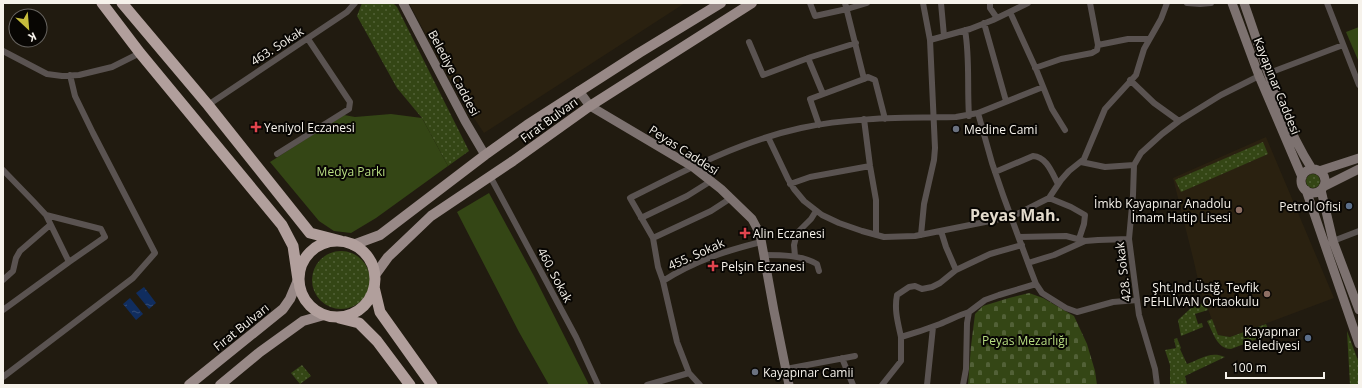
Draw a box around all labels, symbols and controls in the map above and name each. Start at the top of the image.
north arrow [8,8,48,48]
street label: 463. Sokak [247,22,307,69]
street label: Belediye Caddesi [424,27,484,119]
text: K [25,29,39,46]
street label: Kayapınar Caddesi [1250,35,1304,137]
street label: Fırat Bulvarı [517,93,581,147]
place label: Yeniyol Eczanesi [264,119,355,136]
street label: Peyas Caddesi [646,121,722,179]
place label: Medine Cami [964,121,1037,138]
marker: Yeniyol Eczanesi [251,122,261,132]
marker: Medine Cami [951,124,961,134]
park label: Medya Parkı [317,163,385,180]
place label: İmkb Kayapınar Anadolu İmam Hatip Lisesi [1094,195,1231,226]
place label: Petrol Ofisi [1279,198,1341,215]
marker: Petrol Ofisi [1344,201,1354,211]
district label: Peyas Mah. [970,204,1060,226]
marker: İmkb Kayapınar Anadolu İmam Hatip Lisesi [1234,205,1244,215]
place label: Alin Eczanesi [753,225,825,242]
marker: Alin Eczanesi [740,228,750,238]
street label: 455. Sokak [665,234,727,274]
street label: 428. Sokak [1111,241,1135,303]
street label: 460. Sokak [533,245,577,306]
place label: Pelşin Eczanesi [721,258,805,275]
marker: Pelşin Eczanesi [708,261,718,271]
place label: Şht.Jnd.Üstğ. Tevfik PEHLİVAN Ortaokulu [1143,279,1260,310]
marker: Şht.Jnd.Üstğ. Tevfik PEHLİVAN Ortaokulu [1262,289,1272,299]
street label: Fırat Bulvarı [210,299,272,355]
place label: Kayapınar Belediyesi [1244,323,1300,354]
park label: Peyas Mezarlığı [982,332,1068,349]
marker: Kayapınar Belediyesi [1303,333,1313,343]
scale bar [1226,354,1324,380]
text: 100 m [1232,359,1267,376]
place label: Kayapınar Camii [763,364,854,381]
marker: Kayapınar Camii [750,367,760,377]

